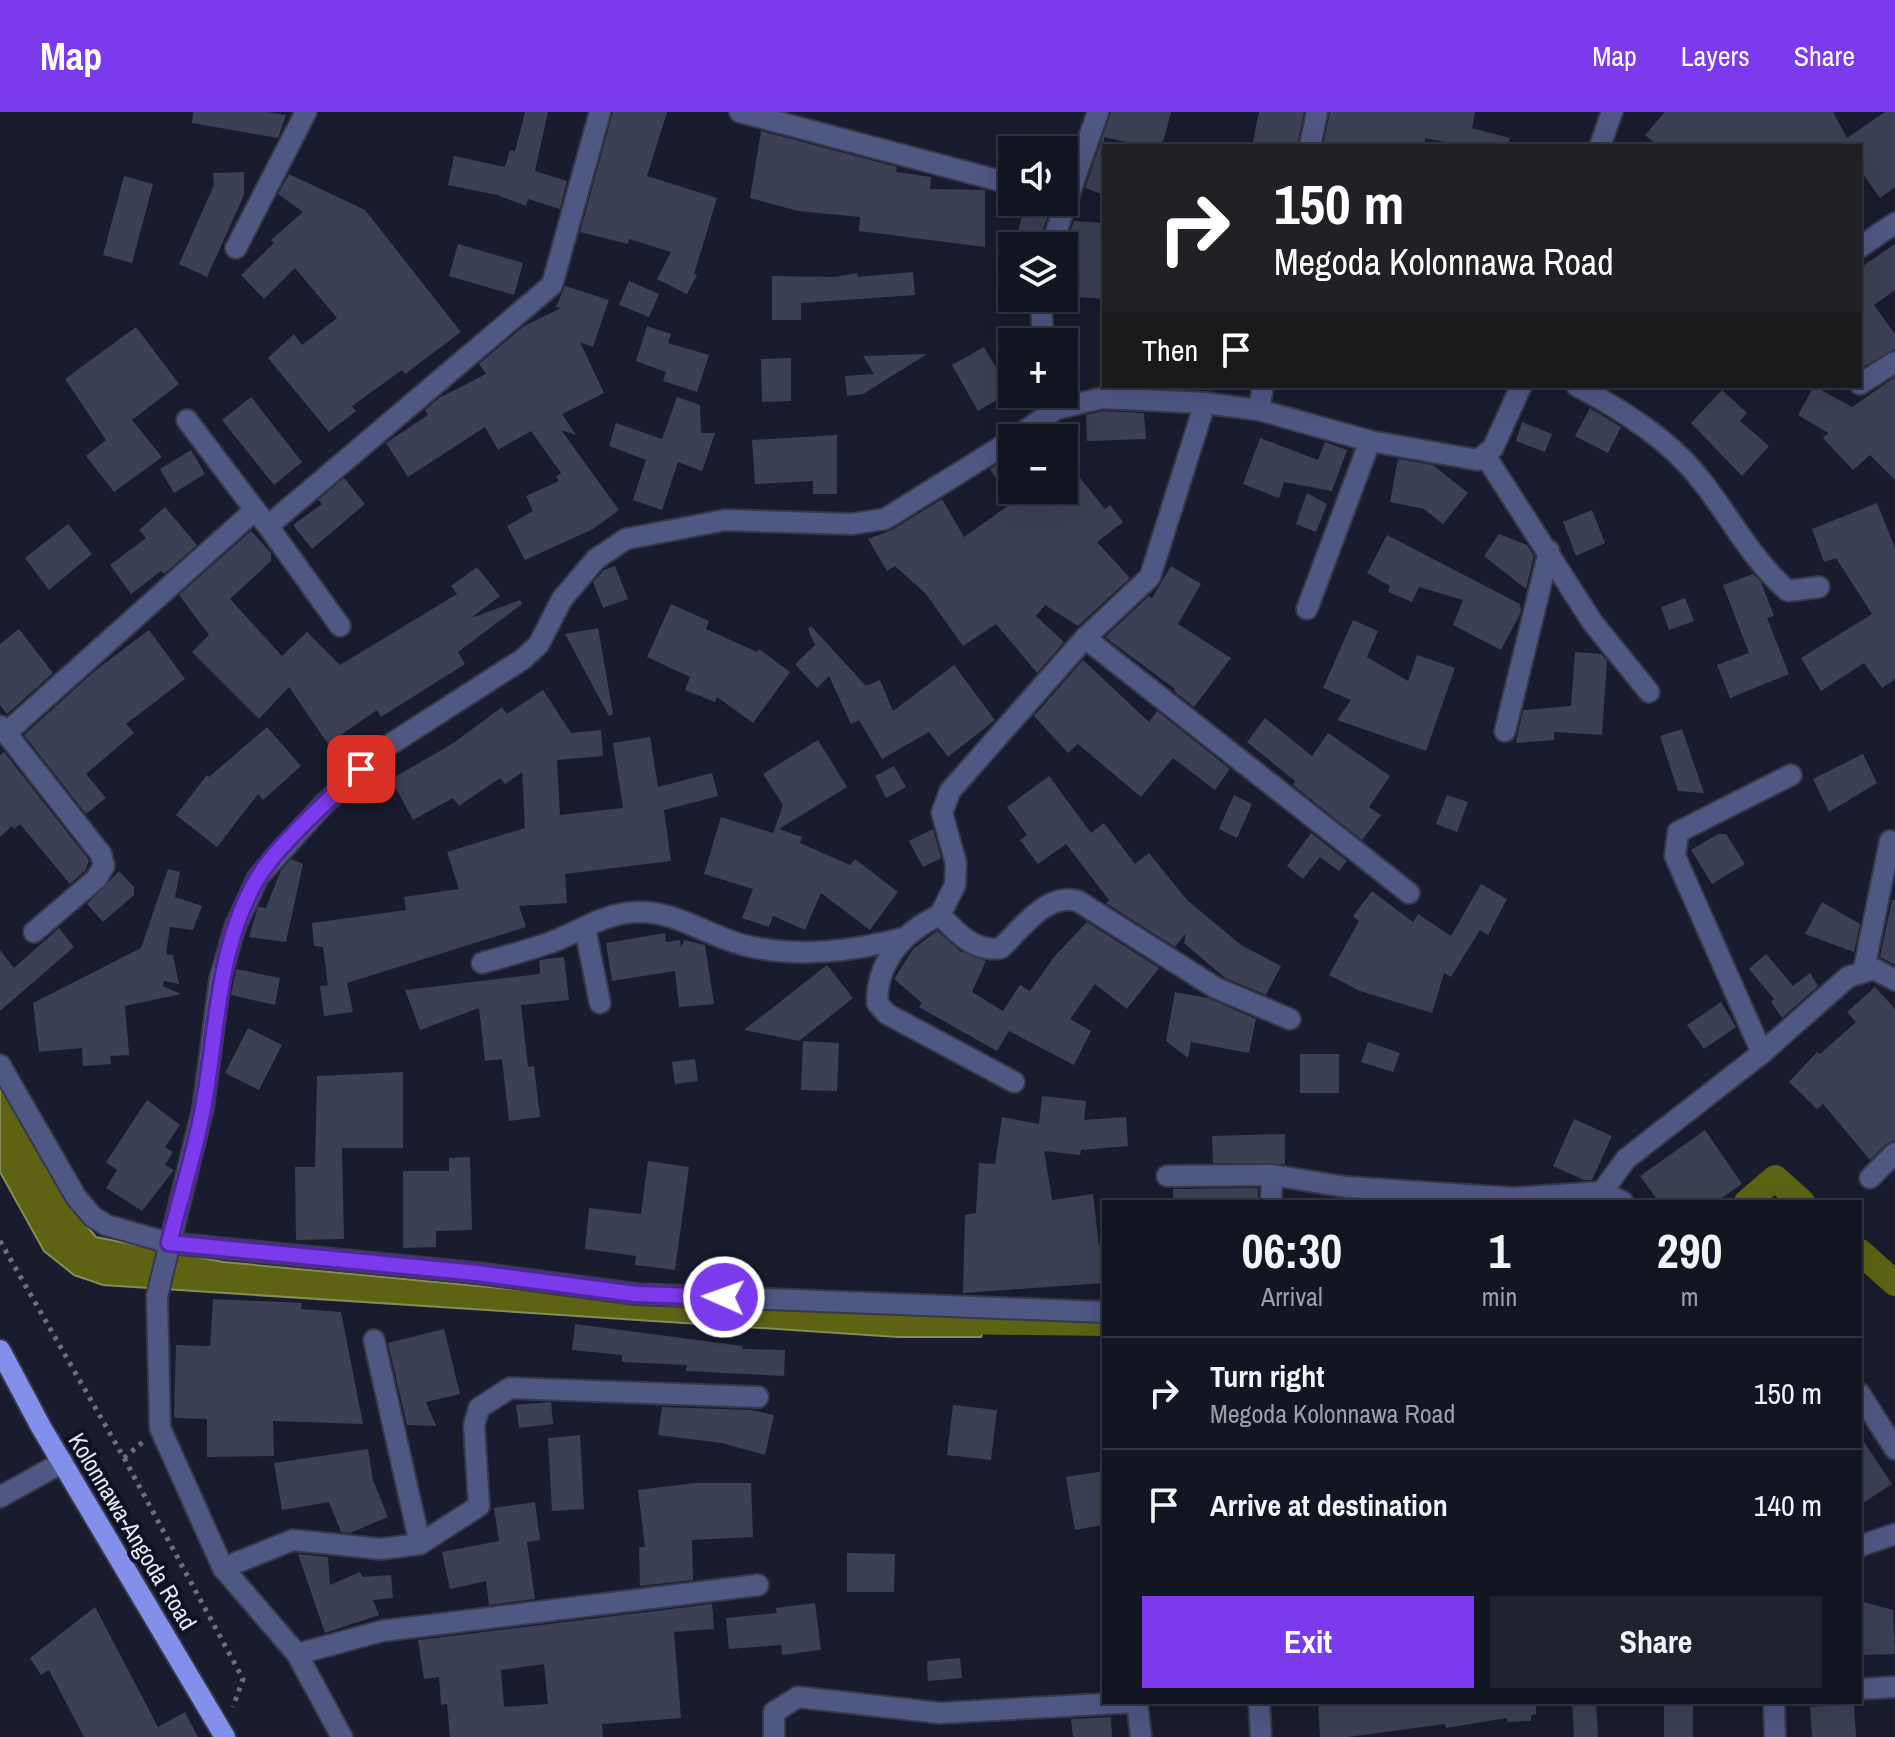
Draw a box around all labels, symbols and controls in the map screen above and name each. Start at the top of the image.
text: Map [40,31,102,82]
text: Map [1592,37,1637,75]
text: Layers [1681,37,1750,75]
text: Share [1794,37,1855,75]
map controls [998,136,1078,504]
button: sound [998,136,1078,216]
text: 150 m [1274,166,1404,241]
icon: right [1142,176,1246,280]
button: layers [998,232,1078,312]
text: Megoda Kolonnawa Road [1274,238,1614,286]
button: + [998,328,1078,408]
icon: arrive [1214,328,1258,372]
text: Then [1142,330,1198,370]
button: − [998,424,1078,504]
pin [327,735,395,803]
icon: arrive [339,747,383,791]
text: 06:30 [1242,1218,1342,1283]
text: 1 [1489,1218,1510,1283]
text: 290 [1657,1218,1722,1283]
position arrow [682,1255,766,1339]
text: Arrival [1261,1279,1323,1314]
text: min [1482,1279,1517,1314]
text: m [1681,1279,1699,1314]
text: Turn right [1210,1356,1324,1396]
icon: right [1142,1371,1186,1415]
text: 150 m [1754,1373,1822,1413]
text: Megoda Kolonnawa Road [1210,1396,1455,1431]
street label: Kolonnawa-Angoda Road [62,1427,204,1635]
icon: arrive [1142,1483,1186,1527]
text: Arrive at destination [1210,1485,1448,1525]
text: 140 m [1754,1485,1822,1525]
button: Exit [1142,1596,1474,1688]
button: Share [1490,1596,1822,1688]

